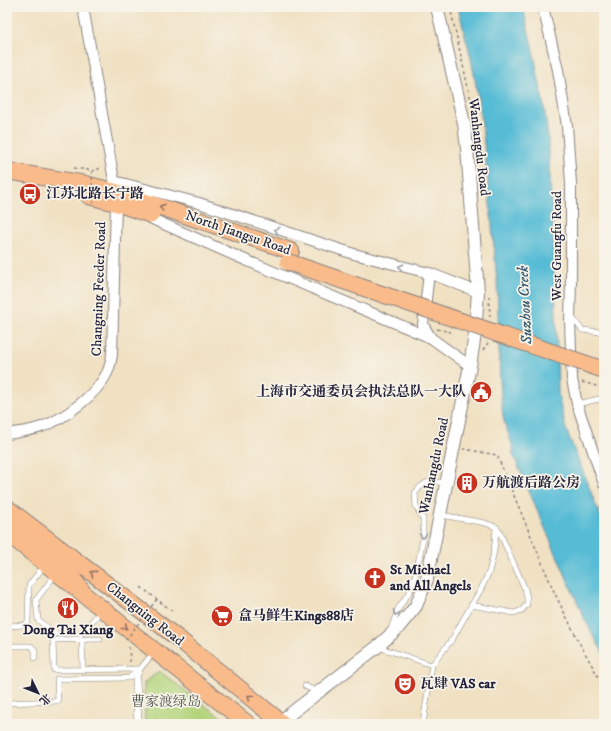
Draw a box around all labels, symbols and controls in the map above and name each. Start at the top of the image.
street label: Wanhangdu Road [464,96,494,197]
bus stop icon: 江苏北路长宁路 [17,181,43,207]
place label: 江苏北路长宁路 [46,185,144,203]
street label: West Guangfu Road [548,191,566,302]
one-way arrow [158,203,165,212]
street label: North Jiangsu Road [183,207,293,259]
street label: Changning Feeder Road [88,221,110,357]
one-way arrow [274,226,281,234]
one-way arrow [398,263,405,271]
water label: Suzhou Creek [513,264,537,346]
public building icon: 上海市交通委员会执法总队一大队 [468,379,494,405]
place label: 上海市交通委员会执法总队一大队 [256,383,466,401]
street label: Wanhangdu Road [415,416,453,517]
building icon: 万航渡后路公房 [454,470,480,496]
place label: 万航渡后路公房 [482,474,580,492]
one-way arrow [419,533,427,539]
place label: St Michael and All Angels [390,561,472,595]
church icon: St Michael and All Angels [362,565,388,591]
one-way arrow [90,571,97,578]
street label: Changning Road [103,578,187,650]
restaurant icon: Dong Tai Xiang [55,595,81,621]
supermarket icon: 盒马鲜生Kings88店 [209,603,235,629]
place label: 盒马鲜生Kings88店 [238,607,354,625]
one-way arrow [393,610,401,617]
place label: Dong Tai Xiang [23,621,114,639]
one-way arrow [120,622,128,629]
theatre icon: 瓦肆 VAS ear [392,671,418,697]
north arrow [18,673,58,713]
place label: 瓦肆 VAS ear [420,675,496,693]
text: 北 [36,690,53,708]
park label: 曹家渡绿岛 [131,693,201,711]
one-way arrow [248,694,255,701]

